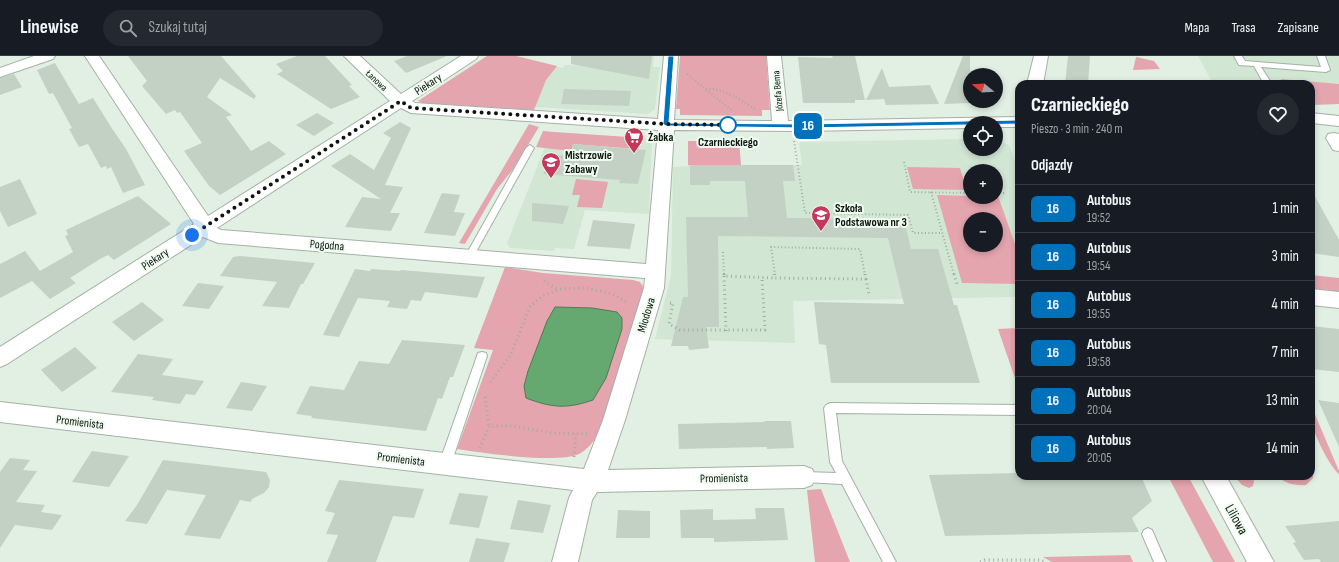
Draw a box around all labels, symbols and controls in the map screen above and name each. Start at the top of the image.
search box [103,10,383,46]
text: Linewise [20,16,79,39]
icon: search [117,17,139,39]
text: Szukaj tutaj [149,18,207,37]
text: Mapa [1184,19,1209,36]
text: Trasa [1231,19,1256,36]
text: Zapisane [1278,19,1319,36]
street label: Łanowa [362,67,390,94]
north arrow [963,68,1003,108]
map controls [963,68,1003,252]
street label: Piekary [412,70,445,99]
street label: Józefa Bema [770,70,786,113]
button: heart [1257,93,1299,135]
text: Czarnieckiego [1031,94,1129,117]
line badge: 16 [790,113,826,139]
marker: Czarnieckiego [719,116,737,134]
button: locate [963,116,1003,156]
text: 16 [802,117,814,134]
text: Pieszo · 3 min · 240 m [1031,121,1123,137]
supermarket icon: Żabka [623,126,645,154]
place label: Żabka [648,130,673,145]
place label: Czarnieckiego [698,135,758,150]
place label: Mistrzowie Zabawy [565,148,612,177]
school or university icon: Mistrzowie Zabawy [540,151,562,179]
text: Odjazdy [1031,156,1073,175]
button: + [963,164,1003,204]
text: Autobus [1087,191,1131,210]
text: 1 min [1273,199,1299,218]
text: 16 [1047,200,1059,217]
place label: Szkoła Podstawowa nr 3 [835,201,907,230]
school or university icon: Szkoła Podstawowa nr 3 [810,204,832,232]
text: 19:52 [1087,210,1110,226]
button: − [963,212,1003,252]
your location [182,225,202,245]
street label: Pogodna [309,237,345,255]
text: Autobus [1087,239,1131,258]
street label: Piekary [139,245,172,274]
text: 3 min [1271,247,1299,266]
text: 16 [1047,248,1059,265]
text: 19:54 [1087,258,1110,274]
text: Autobus [1087,287,1131,306]
text: 4 min [1272,295,1299,314]
street label: Miodowa [634,296,659,334]
text: 16 [1047,296,1059,313]
text: 19:55 [1087,306,1110,322]
text: Autobus [1087,335,1131,354]
text: 7 min [1272,343,1299,362]
text: 16 [1047,344,1059,361]
text: 19:58 [1087,354,1111,370]
text: Autobus [1087,383,1131,402]
text: 13 min [1266,391,1299,410]
text: 16 [1047,392,1059,409]
text: 20:04 [1087,402,1112,418]
street label: Promienista [55,412,105,433]
text: Autobus [1087,431,1131,450]
text: 14 min [1266,439,1299,458]
text: 16 [1047,440,1059,457]
street label: Promienista [376,449,426,470]
text: 20:05 [1087,450,1111,466]
street label: Promienista [700,471,748,486]
street label: Liliowa [1221,501,1252,537]

